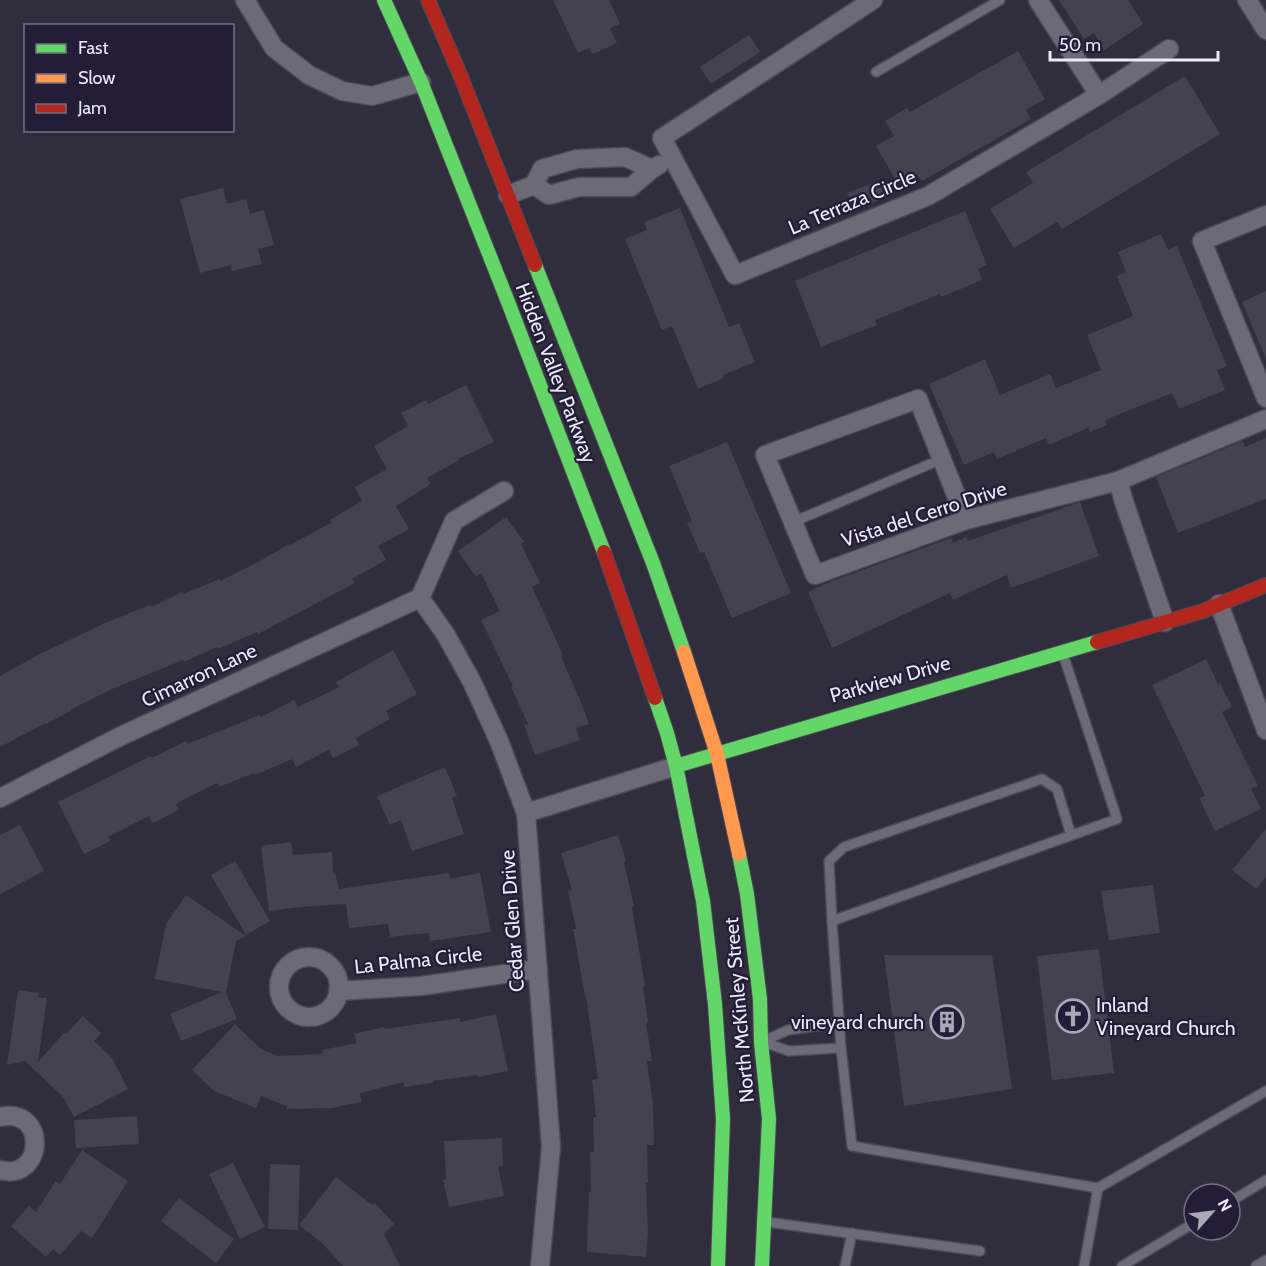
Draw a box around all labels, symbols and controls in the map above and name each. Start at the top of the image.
legend [24,24,234,132]
scale bar [1050,24,1218,62]
text: 50 m [1059,34,1101,56]
text: Fast [78,37,109,59]
text: Slow [78,67,115,89]
text: Jam [77,97,107,119]
street label: La Terraza Circle [785,164,919,240]
street label: Hidden Valley Parkway [511,279,601,467]
street label: Vista del Cerro Drive [838,476,1010,552]
street label: Cimarron Lane [138,638,260,712]
street label: Parkview Drive [827,650,953,708]
street label: Cedar Glen Drive [495,849,529,993]
street label: North McKinley Street [719,916,759,1104]
street label: La Palma Circle [353,941,483,979]
place label: Inland Vineyard Church [1096,993,1236,1040]
church icon: Inland Vineyard Church [1055,998,1091,1034]
building icon: vineyard church [929,1004,965,1040]
place label: vineyard church [791,1010,924,1034]
north arrow [1182,1182,1242,1242]
text: N [1214,1196,1236,1215]

